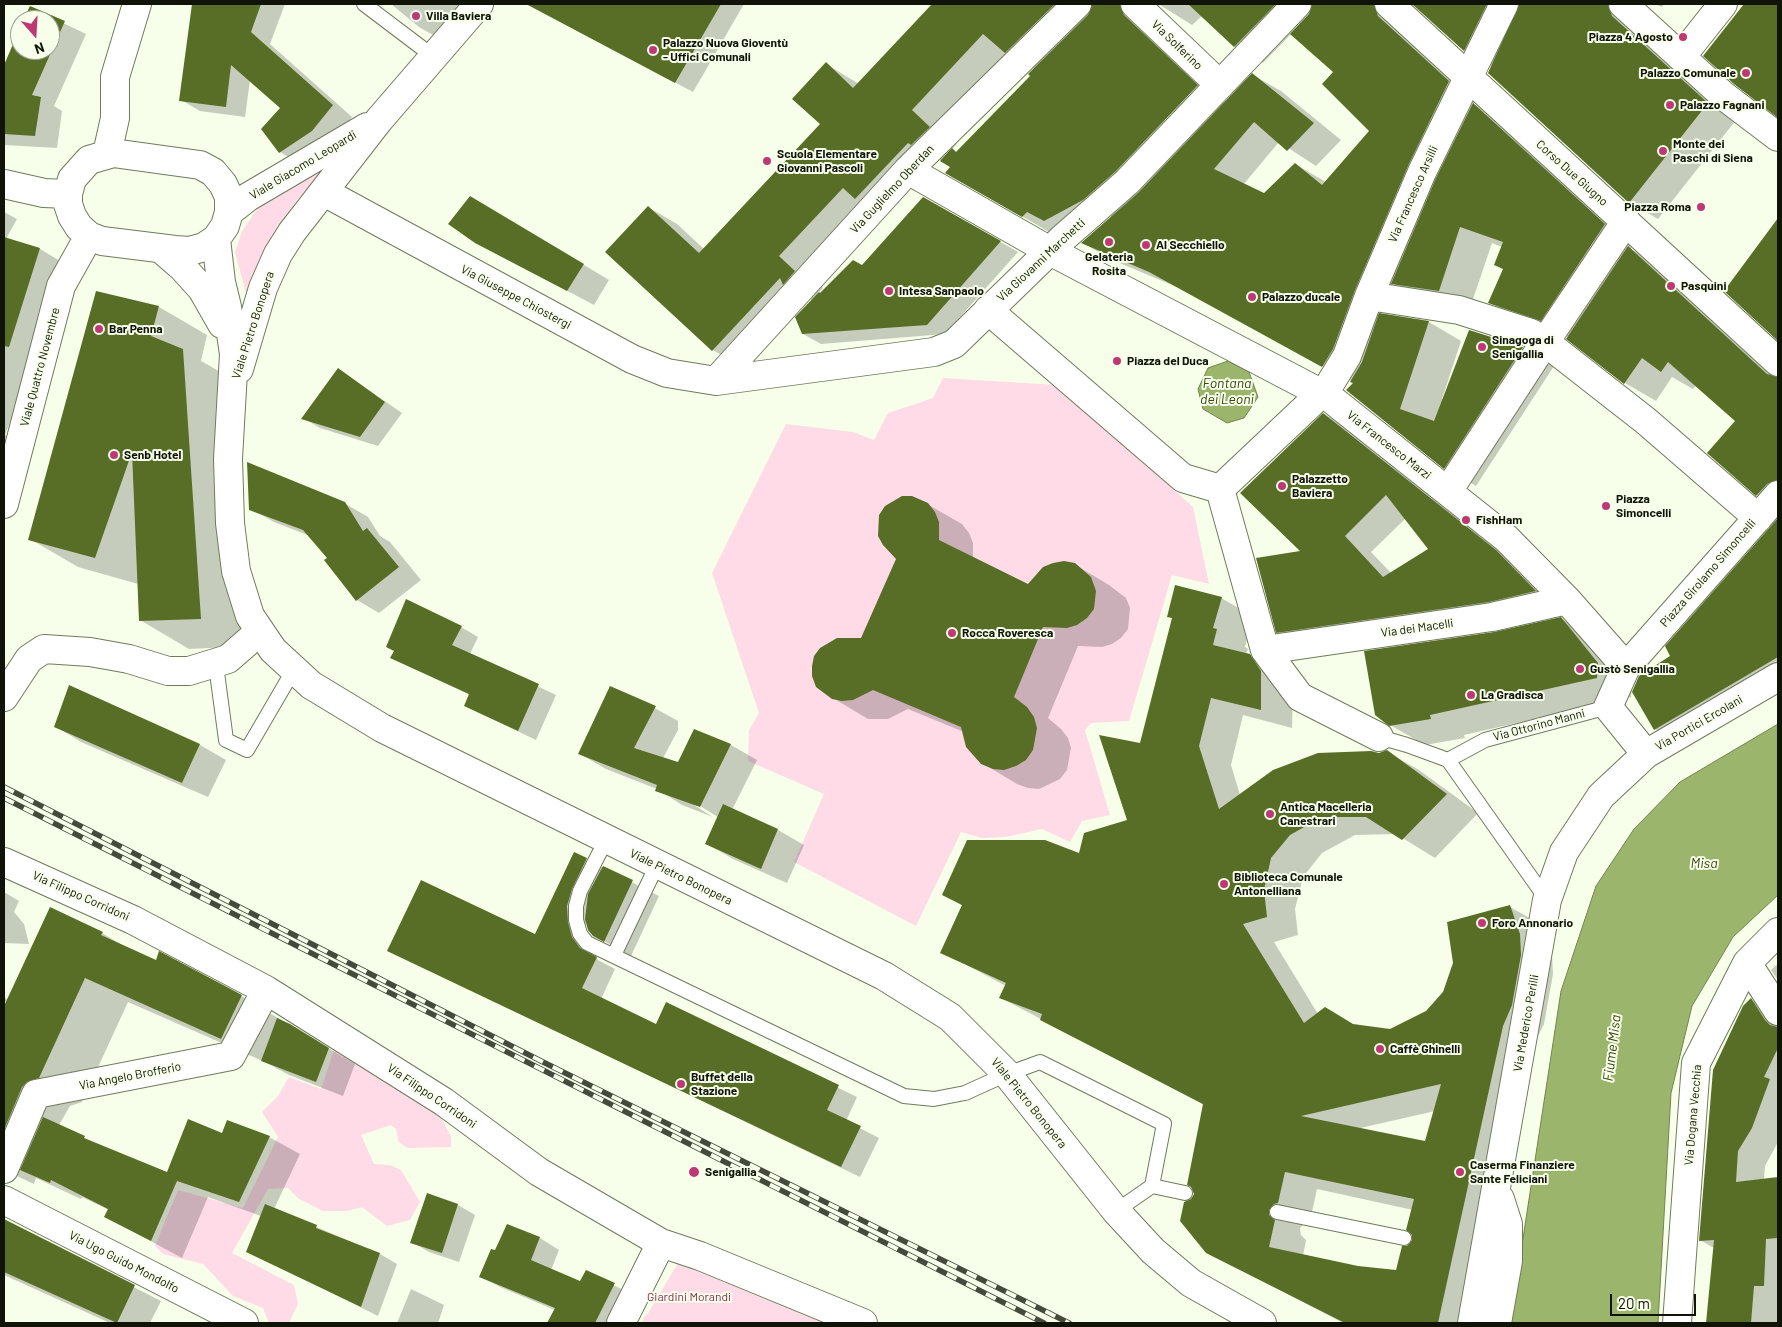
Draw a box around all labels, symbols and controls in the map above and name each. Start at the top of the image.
place label: Villa Baviera [426,9,491,23]
north arrow [10,10,60,60]
marker: Villa Baviera [410,10,422,22]
street label: Via Solferino [1148,17,1206,73]
place label: Piazza 4 Agosto [1589,30,1673,44]
marker: Piazza 4 Agosto [1677,31,1689,43]
place label: Palazzo Nuova Gioventù - Uffici Comunali [663,36,788,64]
text: N [33,39,47,58]
marker: Palazzo Nuova Gioventù - Uffici Comunali [647,44,659,56]
place label: Palazzo Comunale [1640,66,1736,80]
marker: Palazzo Comunale [1740,67,1752,79]
place label: Palazzo Fagnani [1680,98,1764,112]
marker: Palazzo Fagnani [1664,99,1676,111]
street label: Viale Giacomo Leopardi [247,127,359,203]
street label: Corso Due Giugno [1533,137,1611,209]
place label: Monte dei Paschi di Siena [1673,137,1753,165]
street label: Via Guglielmo Oberdan [847,142,937,236]
street label: Via Francesco Arsilli [1385,143,1441,245]
marker: Monte dei Paschi di Siena [1657,145,1669,157]
place label: Scuola Elementare Giovanni Pascoli [777,147,877,175]
marker: Scuola Elementare Giovanni Pascoli [761,155,773,167]
place label: Piazza Roma [1624,200,1691,214]
marker: Piazza Roma [1695,201,1707,213]
street label: Via Giovanni Marchetti [994,215,1088,305]
marker: Gelateria Rosita [1103,236,1115,248]
place label: Al Secchiello [1156,238,1225,252]
marker: Al Secchiello [1140,239,1152,251]
place label: Gelateria Rosita [1085,250,1133,278]
street label: Via Giuseppe Chiostergi [458,262,574,332]
street label: Viale Pietro Bonopera [229,269,277,381]
place label: Pasquini [1681,279,1726,293]
marker: Pasquini [1665,280,1677,292]
place label: Intesa Sanpaolo [899,284,984,298]
marker: Intesa Sanpaolo [883,285,895,297]
place label: Palazzo ducale [1262,290,1340,304]
marker: Palazzo ducale [1246,291,1258,303]
street label: Viale Quattro Novembre [17,306,63,428]
place label: Bar Penna [109,322,163,336]
marker: Bar Penna [93,323,105,335]
place label: Sinagoga di Senigallia [1492,333,1554,361]
marker: Sinagoga di Senigallia [1476,341,1488,353]
place label: Piazza del Duca [1127,354,1209,368]
marker: Piazza del Duca [1111,355,1123,367]
water label: Fontana dei Leoni [1200,375,1254,408]
street label: Via Francesco Marzi [1344,408,1434,482]
place label: Senb Hotel [124,448,181,462]
marker: Senb Hotel [108,449,120,461]
place label: Palazzetto Baviera [1292,472,1348,500]
marker: Palazzetto Baviera [1276,480,1288,492]
place label: Piazza Simoncelli [1616,492,1671,520]
marker: Piazza Simoncelli [1600,500,1612,512]
place label: FishHam [1476,513,1522,527]
marker: FishHam [1460,514,1472,526]
street label: Piazza Girolamo Simoncelli [1657,516,1759,630]
street label: Via dei Macelli [1380,616,1454,640]
place label: Rocca Roveresca [962,626,1053,640]
marker: Rocca Roveresca [946,627,958,639]
place label: Gustò Senigallia [1590,662,1675,676]
marker: Gustò Senigallia [1574,663,1586,675]
place label: La Gradisca [1481,688,1543,702]
marker: La Gradisca [1465,689,1477,701]
street label: Via Portici Ercolani [1653,692,1745,754]
street label: Via Ottorino Manni [1491,706,1587,744]
place label: Antica Macelleria Canestrari [1280,800,1372,828]
marker: Antica Macelleria Canestrari [1264,808,1276,820]
street label: Viale Pietro Bonopera [627,846,735,908]
water label: Misa [1690,855,1718,871]
street label: Via Filippo Corridoni [30,868,132,924]
place label: Biblioteca Comunale Antonelliana [1234,870,1343,898]
marker: Biblioteca Comunale Antonelliana [1218,878,1230,890]
place label: Foro Annonario [1492,916,1573,930]
marker: Foro Annonario [1476,917,1488,929]
street label: Via Mederico Perilli [1510,973,1542,1073]
water label: Fiume Misa [1600,1014,1624,1082]
place label: Caffè Ghinelli [1390,1042,1460,1056]
marker: Caffè Ghinelli [1374,1043,1386,1055]
street label: Viale Pietro Bonopera [988,1055,1070,1151]
street label: Via Angelo Brofferio [78,1059,182,1093]
street label: Via Filippo Corridoni [385,1061,479,1131]
street label: Via Dogana Vecchia [1681,1064,1705,1166]
place label: Buffet della Stazione [691,1070,753,1098]
marker: Buffet della Stazione [675,1078,687,1090]
place label: Caserma Finanziere Sante Feliciani [1470,1158,1575,1186]
marker: Senigallia [687,1165,701,1179]
place label: Senigallia [705,1165,757,1179]
marker: Caserma Finanziere Sante Feliciani [1454,1166,1466,1178]
street label: Via Ugo Guido Mondolfo [66,1228,182,1296]
scale bar [1612,1284,1698,1316]
park label: Giardini Morandi [647,1290,731,1304]
text: 20 m [1618,1294,1650,1312]

